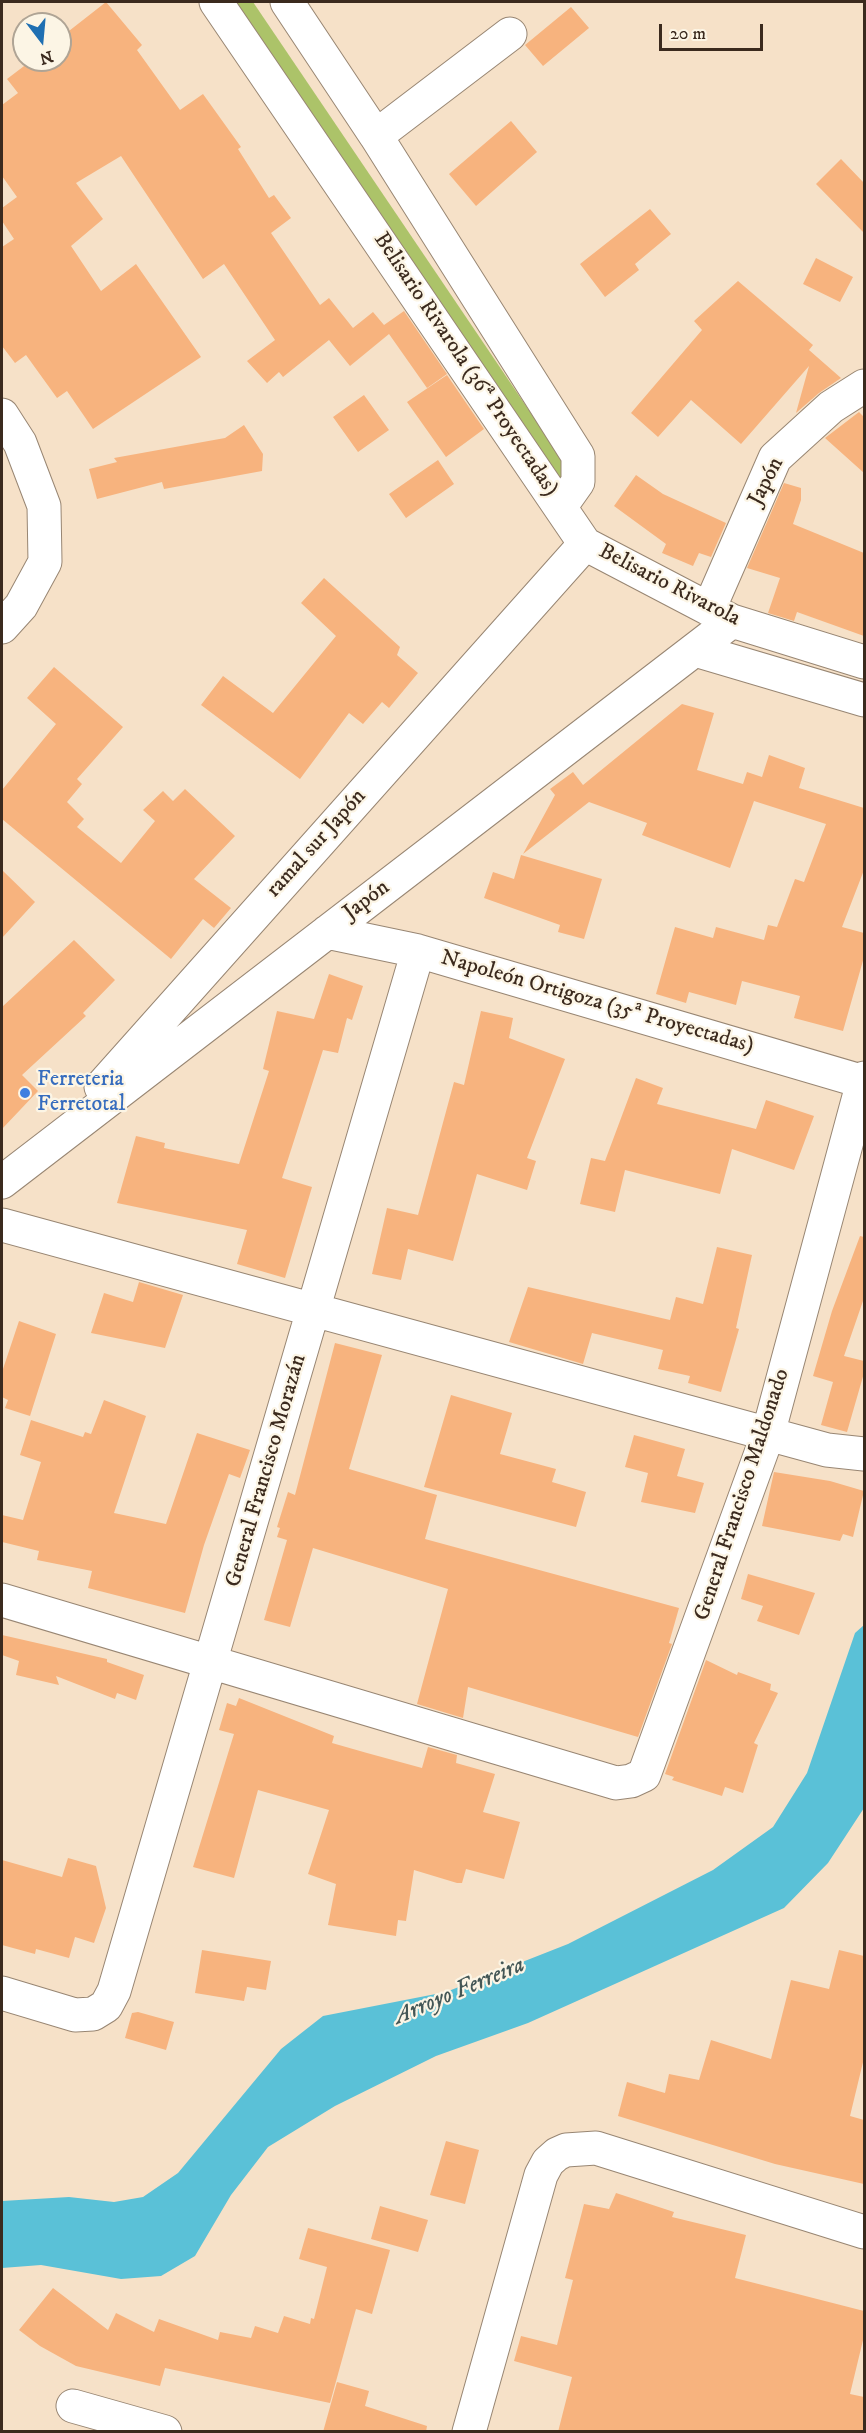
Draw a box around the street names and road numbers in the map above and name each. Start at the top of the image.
street label: Belisario Rivarola (36ª Proyectadas) [367,228,563,502]
street label: Japón [744,453,790,511]
street label: Belisario Rivarola [594,539,744,633]
street label: ramal sur Japón [262,784,372,904]
street label: Japón [339,875,395,927]
street label: Napoleón Ortigoza (35ª Proyectadas) [437,946,757,1060]
street label: General Francisco Morazán [221,1352,313,1590]
street label: General Francisco Maldonado [690,1366,796,1624]

